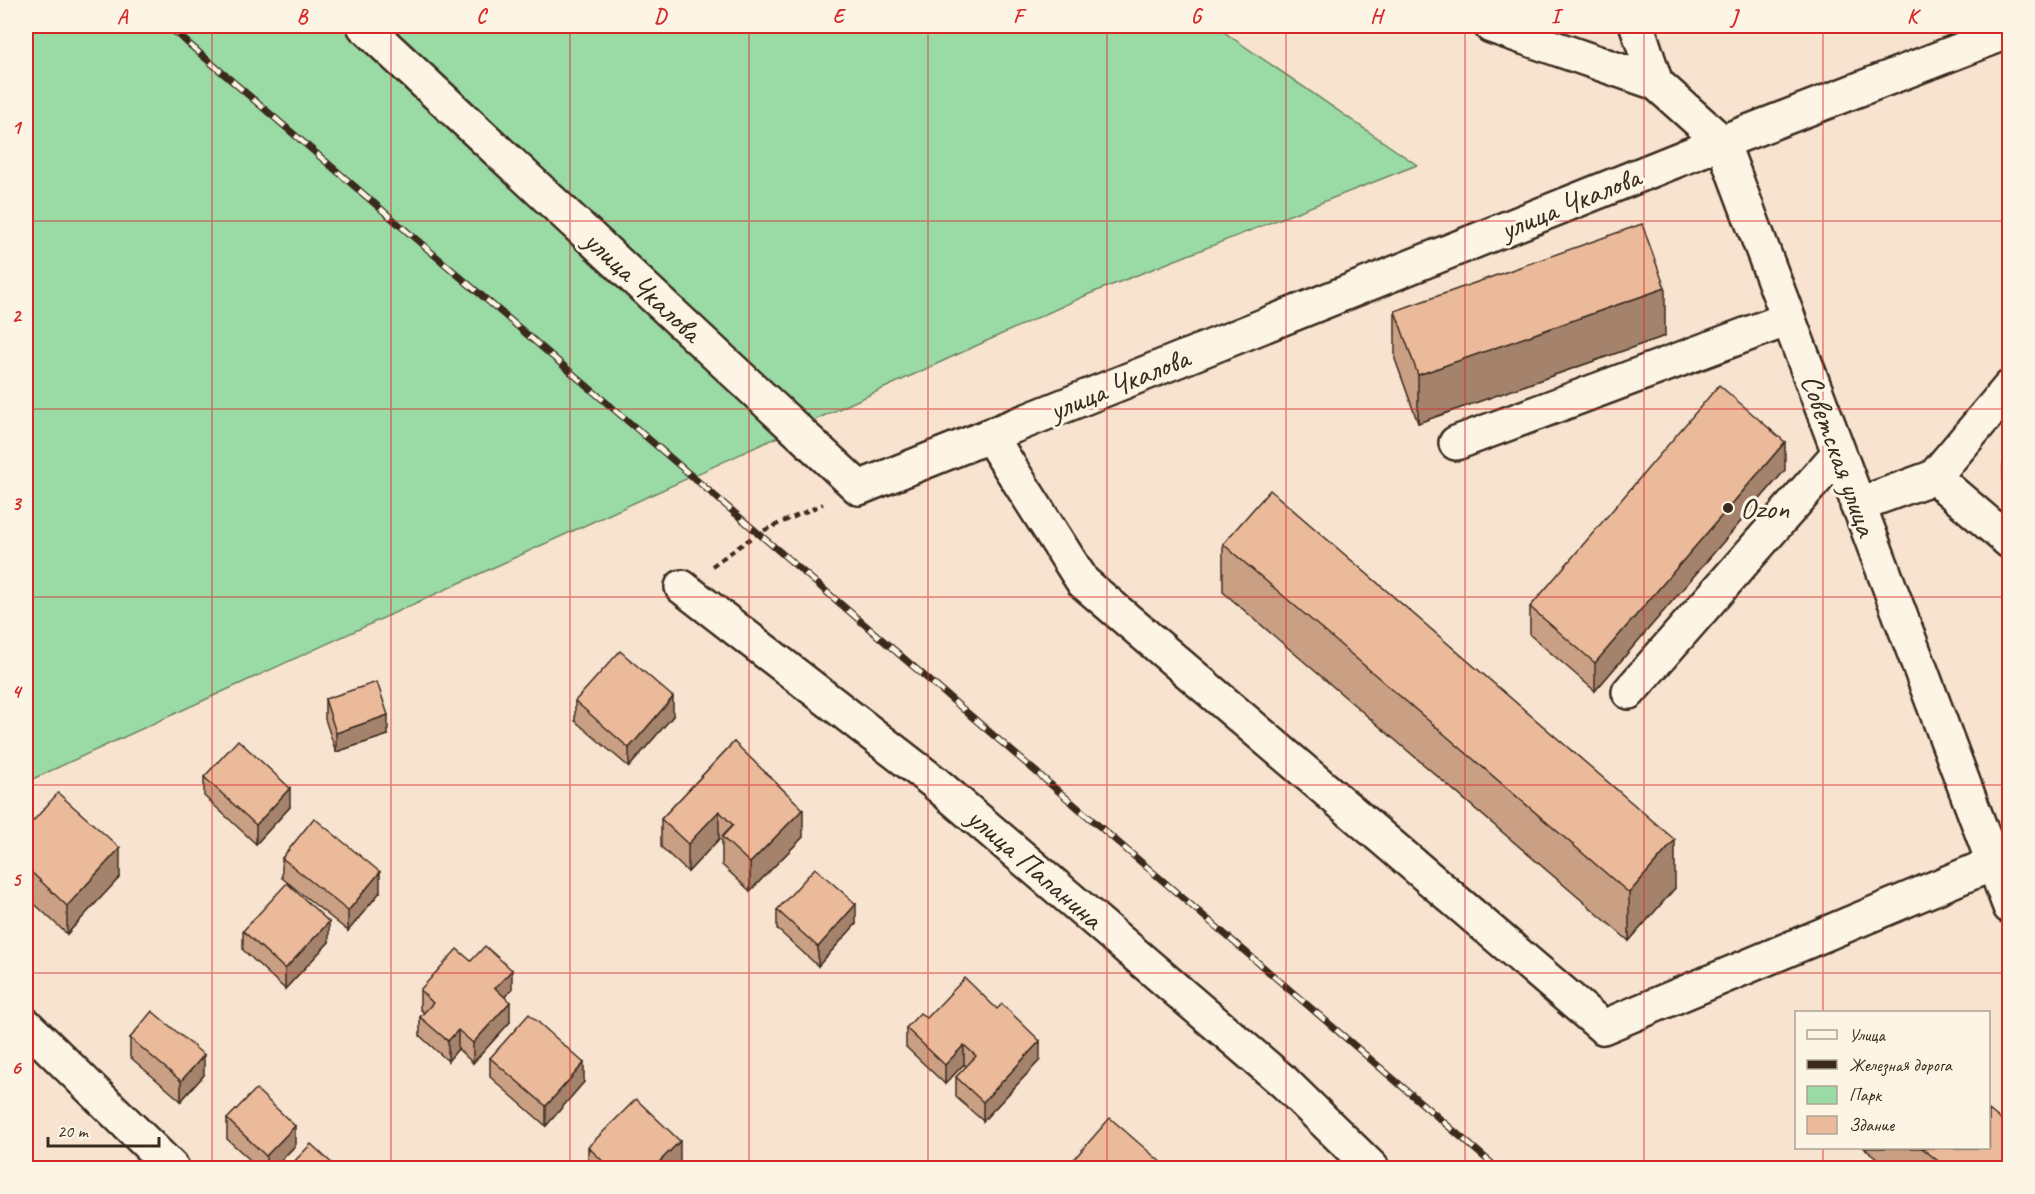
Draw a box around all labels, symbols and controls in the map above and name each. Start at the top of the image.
text: A [117,4,129,29]
text: B [297,4,309,29]
text: C [476,4,488,29]
text: D [654,4,668,29]
text: E [833,4,847,29]
text: F [1013,4,1027,29]
text: G [1191,4,1204,29]
text: H [1370,4,1385,29]
text: I [1551,4,1564,29]
text: J [1729,4,1741,29]
text: K [1907,4,1921,29]
text: 1 [12,115,23,140]
street label: улица Чкалова [1493,157,1648,249]
street label: улица Чкалова [575,220,712,352]
text: 2 [12,303,23,328]
street label: улица Чкалова [1042,338,1197,430]
street label: Советская улица [1792,369,1886,543]
place label: Ozon [1740,489,1790,527]
text: 3 [12,491,23,516]
marker: Ozon [1721,501,1735,515]
text: 4 [12,679,24,704]
street label: улица Папанина [958,797,1112,939]
text: 5 [12,867,23,892]
legend [1795,1011,1990,1149]
text: Улица [1849,1024,1886,1046]
text: Железная дорога [1849,1054,1953,1077]
text: 6 [11,1055,22,1080]
text: Парк [1849,1084,1883,1106]
scale bar [48,1110,159,1148]
text: Здание [1849,1114,1895,1136]
text: 20 m [57,1120,90,1142]

